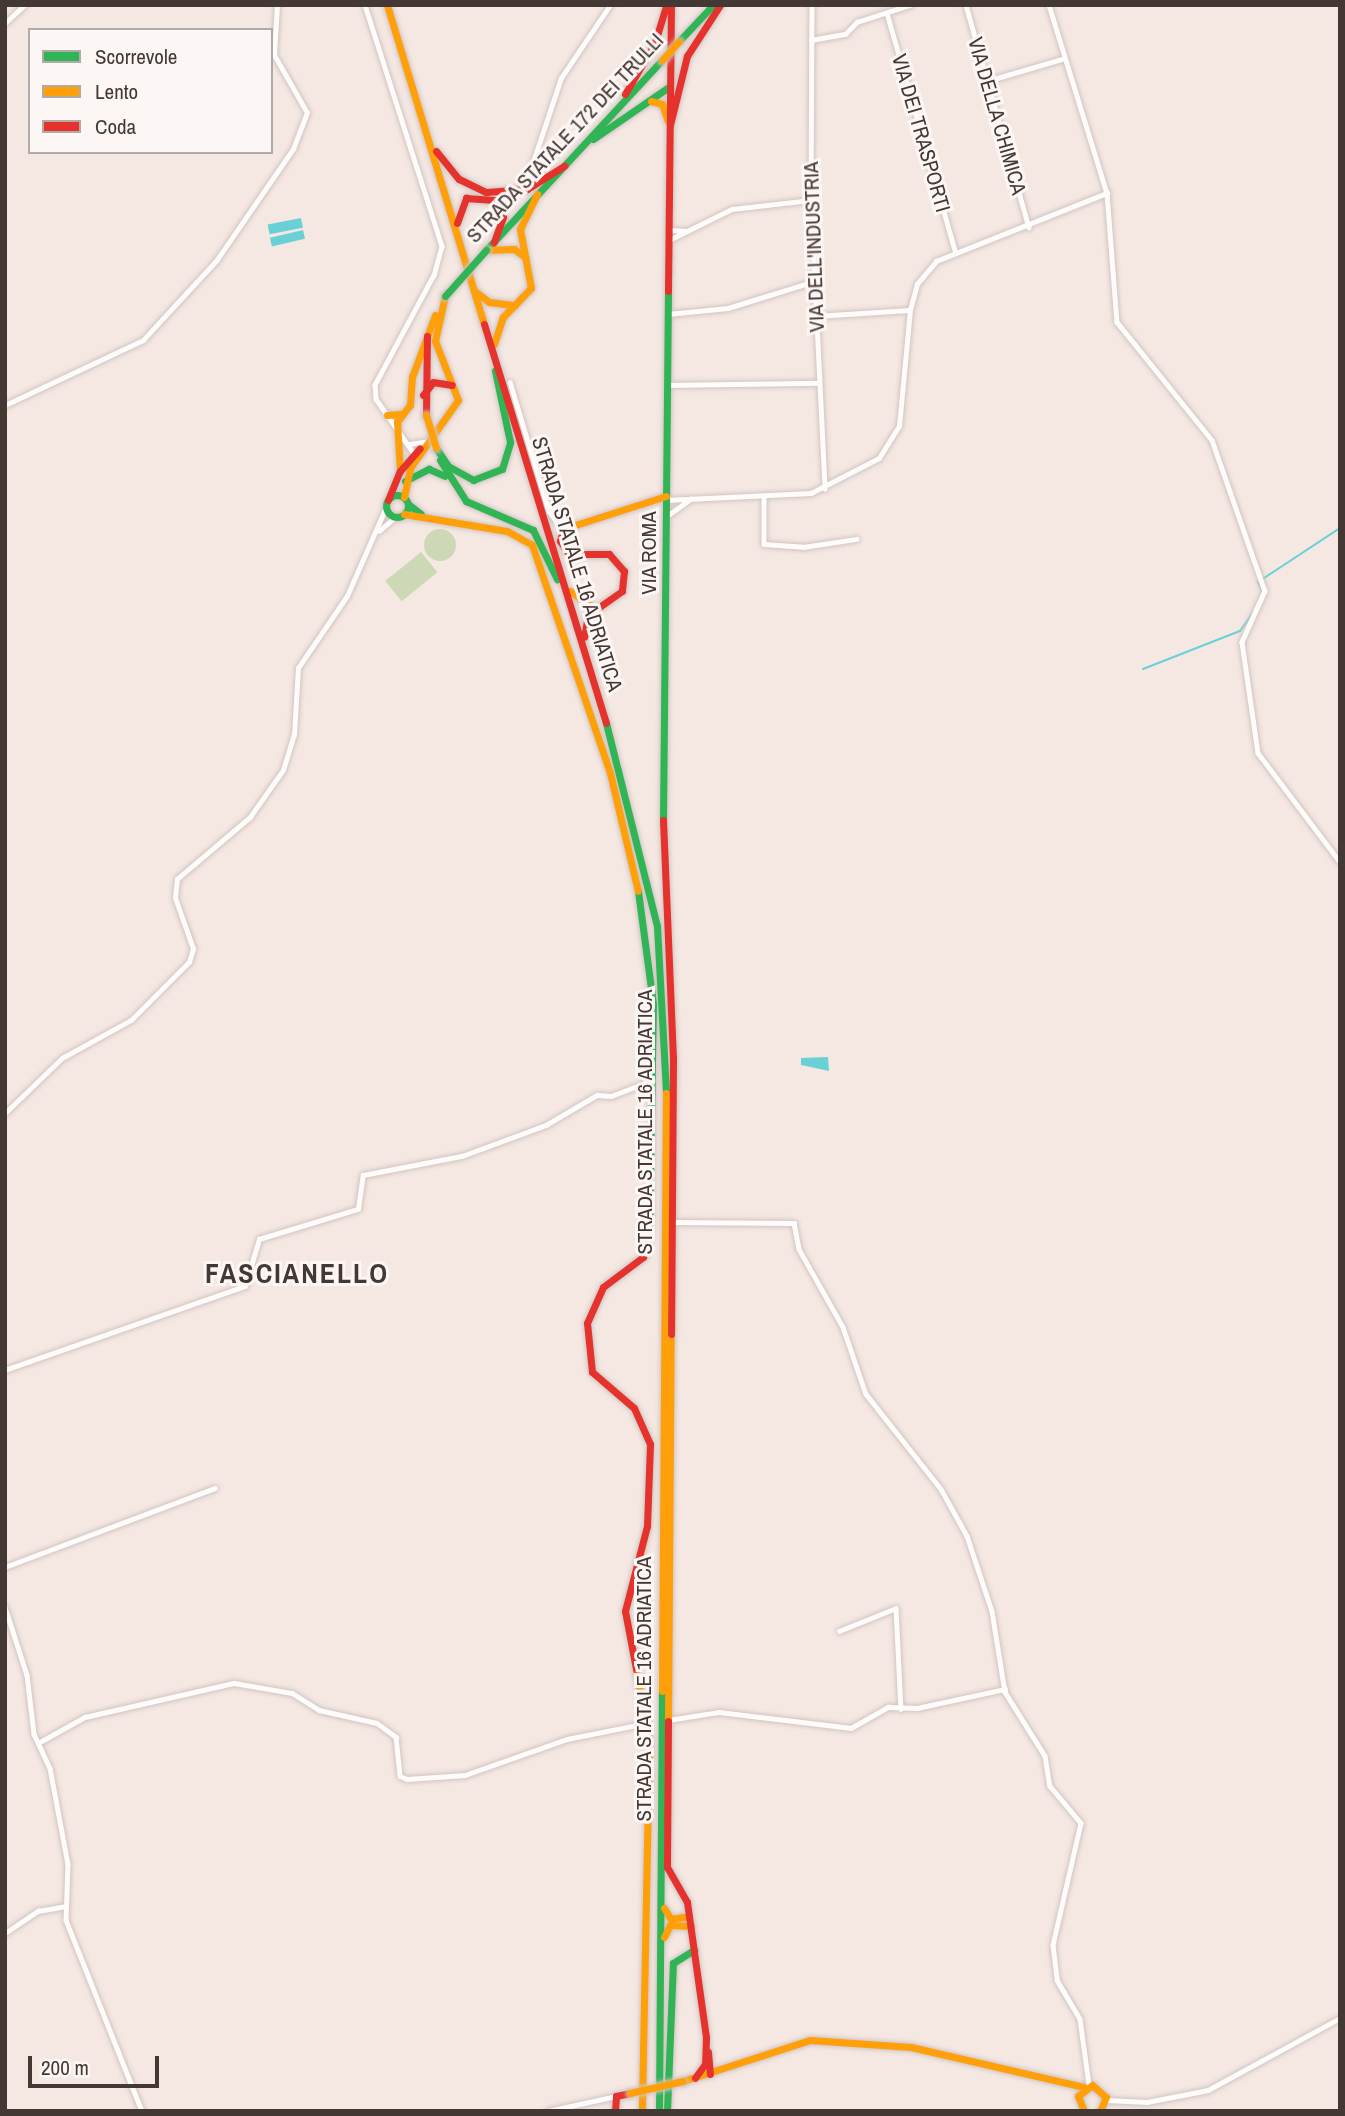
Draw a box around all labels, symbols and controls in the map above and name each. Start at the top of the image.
legend [28,28,273,154]
street label: STRADA STATALE 172 DEI TRULLI [461,28,669,248]
street label: VIA DELLA CHIMICA [962,33,1032,199]
text: Scorrevole [95,42,177,71]
street label: VIA DEI TRASPORTI [886,51,956,215]
text: Lento [95,77,138,106]
text: Coda [95,112,136,141]
street label: VIA DELL'INDUSTRIA [798,161,830,333]
street label: STRADA STATALE 16 ADRIATICA [526,433,628,695]
street label: VIA ROMA [636,511,662,595]
street label: STRADA STATALE 16 ADRIATICA [632,989,658,1255]
district label: FASCIANELLO [206,1256,388,1290]
street label: STRADA STATALE 16 ADRIATICA [631,1556,657,1822]
scale bar [32,2042,163,2086]
text: 200 m [41,2053,89,2082]

